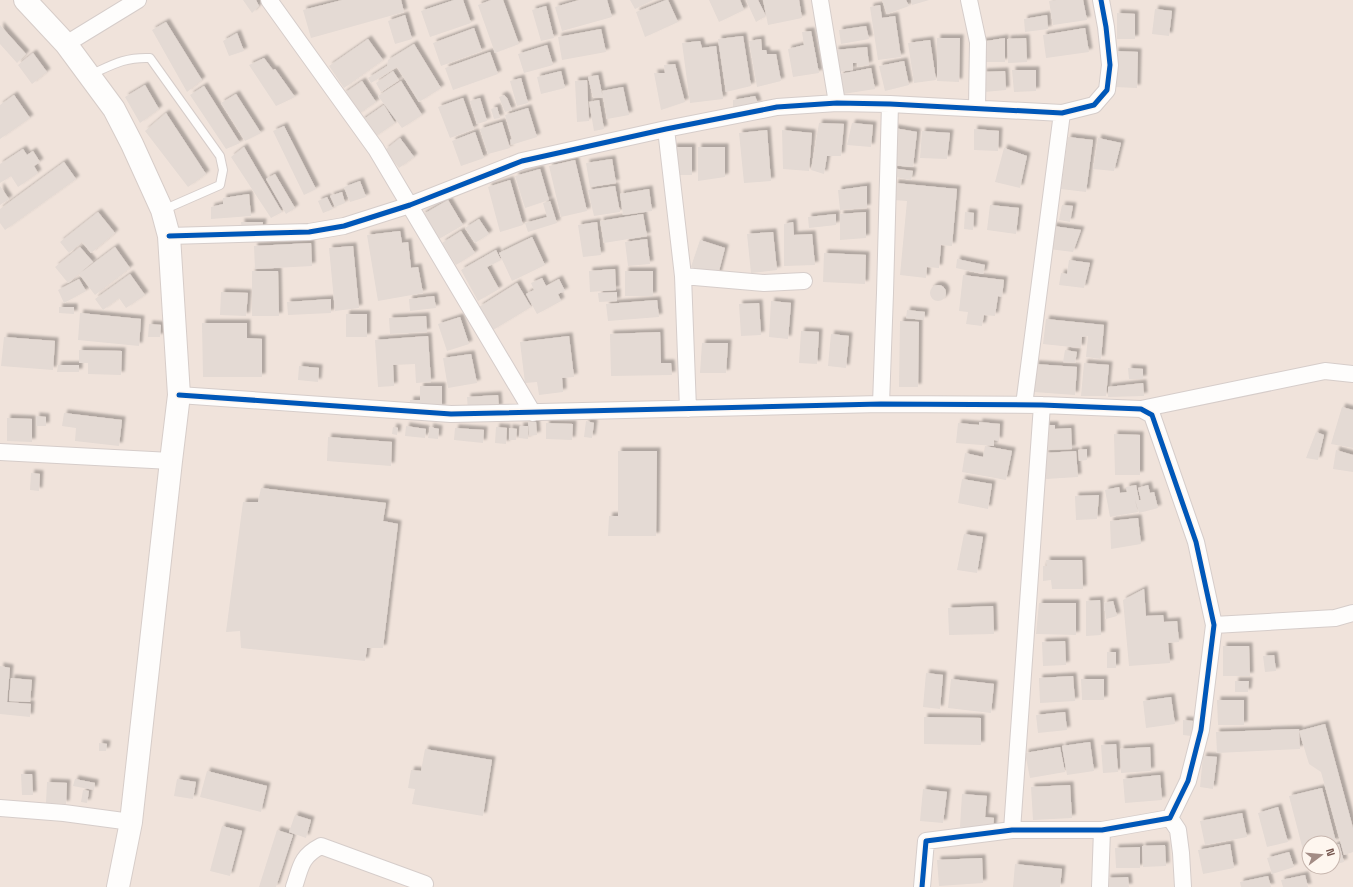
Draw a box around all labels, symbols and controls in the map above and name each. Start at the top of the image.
north arrow [1301,835,1341,875]
text: N [1323,847,1338,858]

